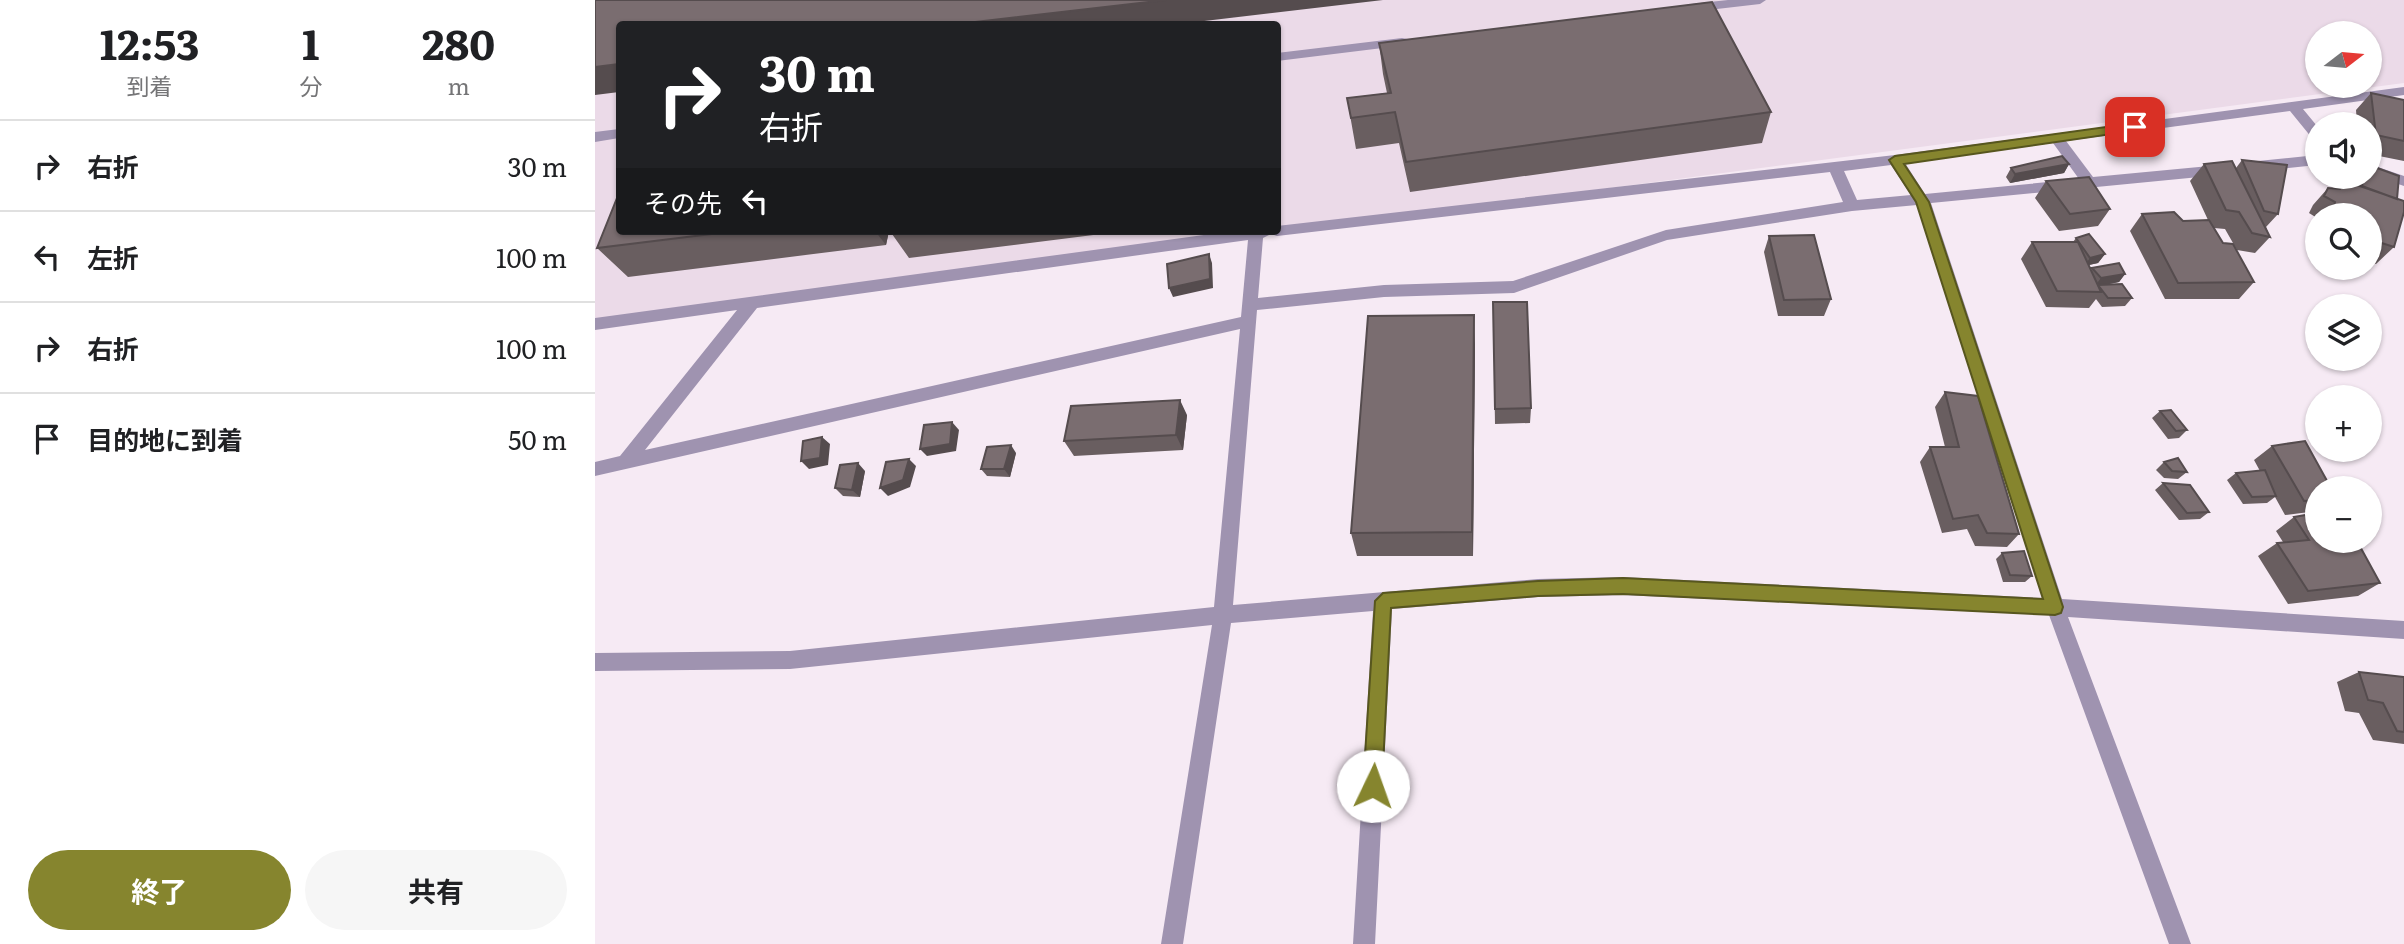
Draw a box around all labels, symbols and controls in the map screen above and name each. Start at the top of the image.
text: 12:53 [100,11,199,73]
text: 1 [302,11,319,73]
text: 280 [422,11,495,73]
north arrow [2305,21,2382,98]
map controls [2305,21,2382,553]
text: 30 m [759,34,875,107]
icon: right [644,49,735,140]
text: 到着 [127,68,173,102]
text: 分 [299,68,322,102]
text: m [447,68,470,102]
pin [2105,97,2165,157]
text: 右折 [759,101,823,149]
icon: arrive [2116,108,2154,146]
button: sound [2305,112,2382,189]
text: 右折 [87,146,139,185]
text: 30 m [507,146,567,185]
icon: right [28,147,66,185]
text: その先 [644,182,722,221]
icon: left [736,182,774,220]
button: search [2305,203,2382,280]
text: 左折 [87,237,139,276]
text: 100 m [496,237,567,276]
icon: left [28,238,66,276]
button: layers [2305,294,2382,371]
text: 右折 [87,328,139,367]
text: 100 m [496,328,567,367]
icon: right [28,329,66,367]
button: + [2305,385,2382,462]
text: 目的地に到着 [87,419,243,458]
text: 50 m [508,419,567,458]
icon: arrive [28,420,66,458]
button: − [2305,476,2382,553]
position arrow [1336,749,1410,823]
button: 終了 [28,850,291,930]
button: 共有 [305,850,567,930]

